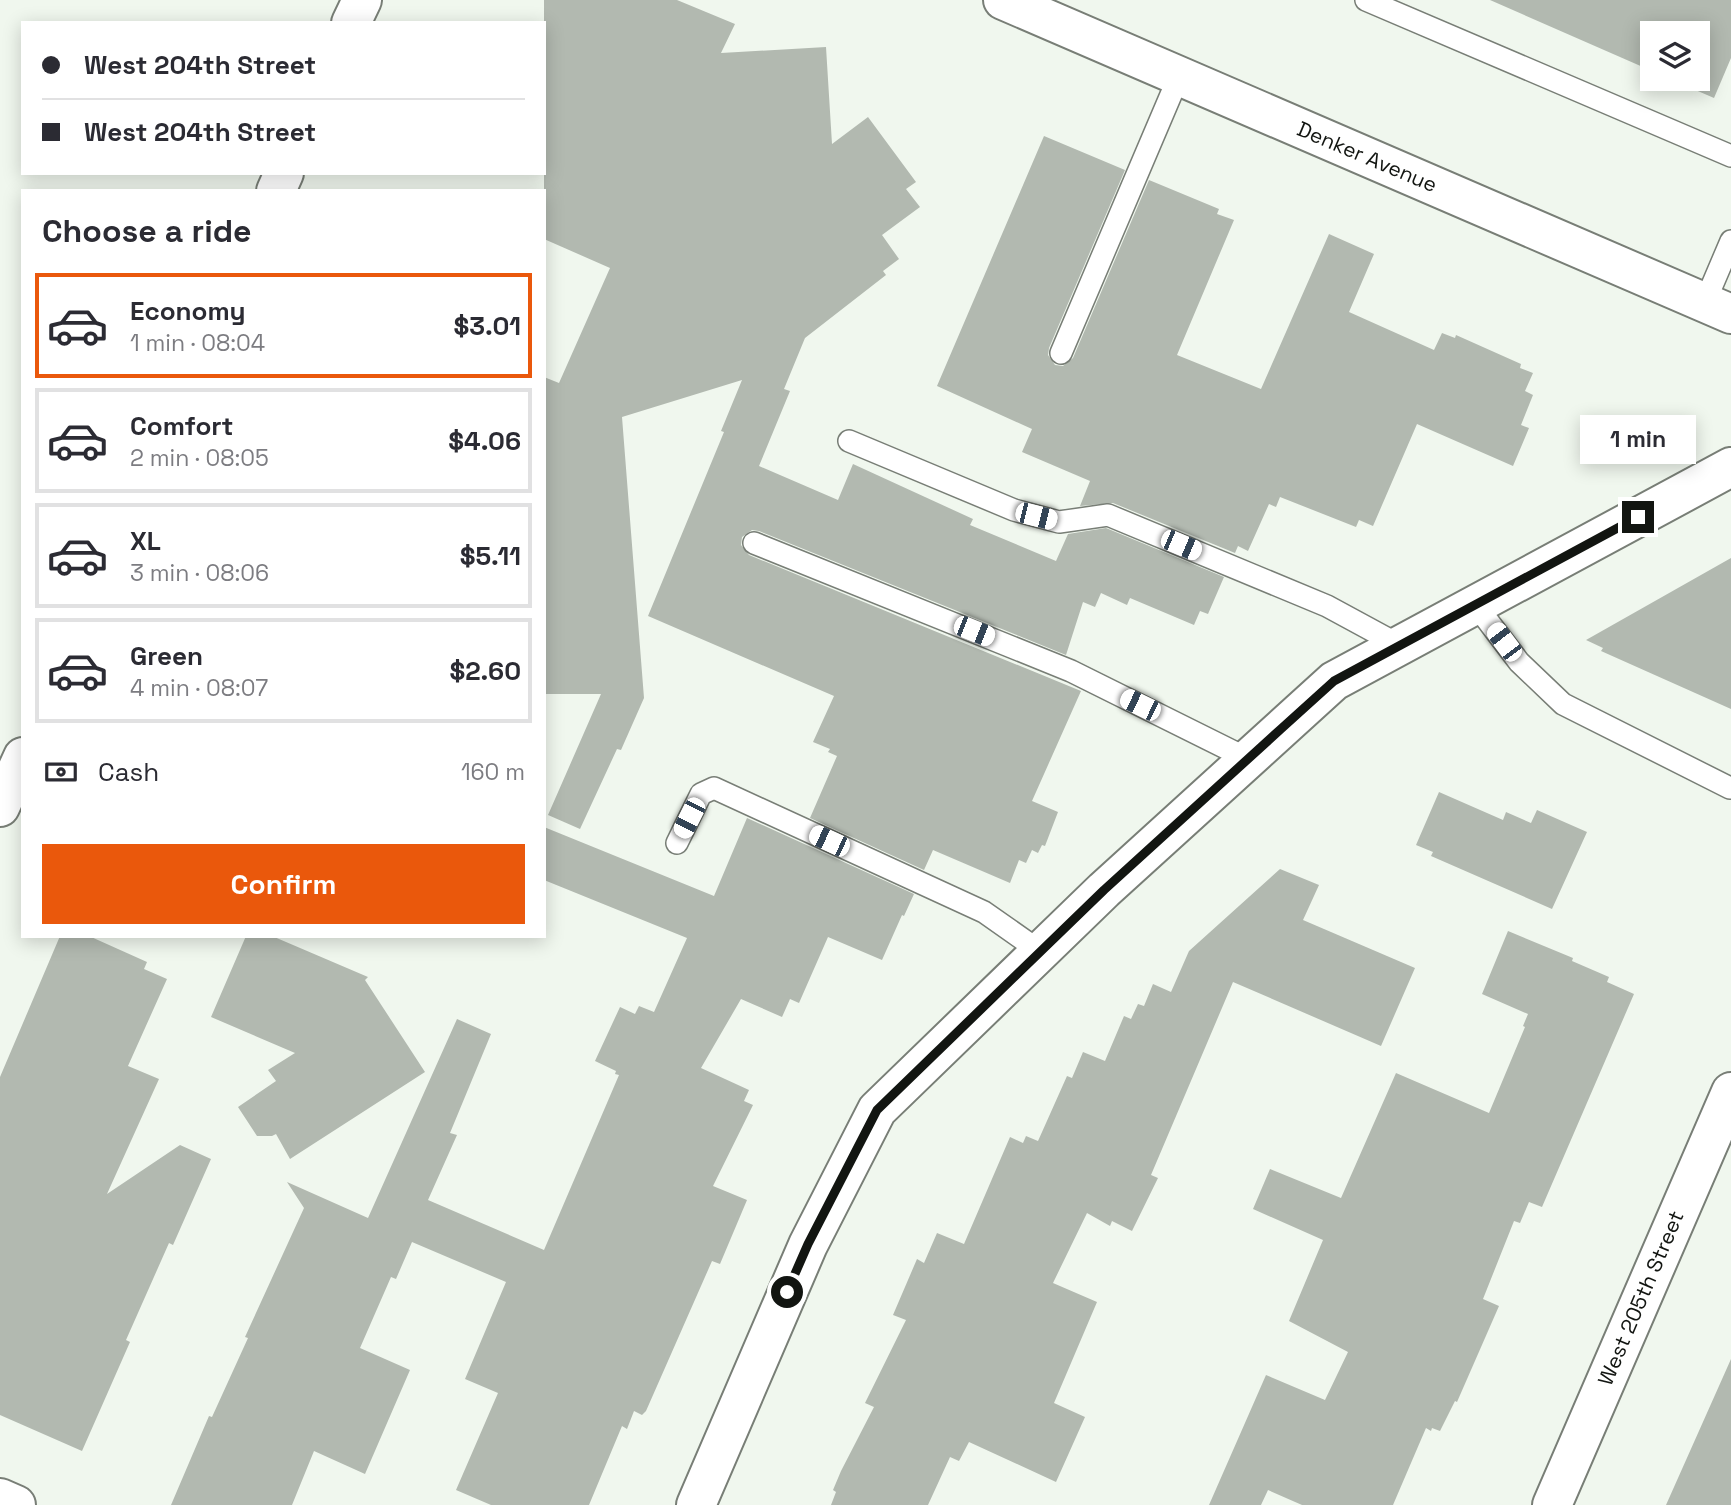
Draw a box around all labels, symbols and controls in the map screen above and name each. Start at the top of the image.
map controls [1640,21,1710,91]
button: layers [1640,21,1710,91]
text: West 204th Street [84,48,316,82]
text: West 204th Street [84,115,316,149]
street label: Denker Avenue [1293,115,1441,198]
text: Choose a ride [42,211,252,251]
icon: car [46,294,109,357]
text: Economy [130,294,246,328]
text: $3.01 [453,309,521,343]
text: 1 min · 08:04 [130,328,265,358]
icon: car [46,409,109,472]
text: Comfort [130,409,233,443]
callout: 1 min [1580,416,1696,464]
text: $4.06 [448,424,521,458]
text: 1 min [1610,424,1666,454]
text: 2 min · 08:05 [130,443,269,473]
car [1014,501,1059,531]
route end [1622,501,1654,533]
icon: car [46,524,109,587]
text: XL [130,524,161,558]
car [1158,527,1205,563]
text: $5.11 [460,539,521,573]
text: 3 min · 08:06 [130,558,269,588]
car [951,613,998,649]
car [1483,619,1526,665]
icon: car [46,639,109,702]
text: Green [130,639,203,673]
text: $2.60 [449,654,521,688]
text: 4 min · 08:07 [130,673,268,703]
car [1117,686,1164,724]
icon: cash [42,753,80,791]
text: Cash [98,755,159,789]
text: 160 m [461,757,525,787]
car [671,795,708,841]
car [806,823,853,859]
button: Confirm [42,844,525,924]
street label: West 205th Street [1592,1206,1690,1389]
route start [771,1276,803,1308]

